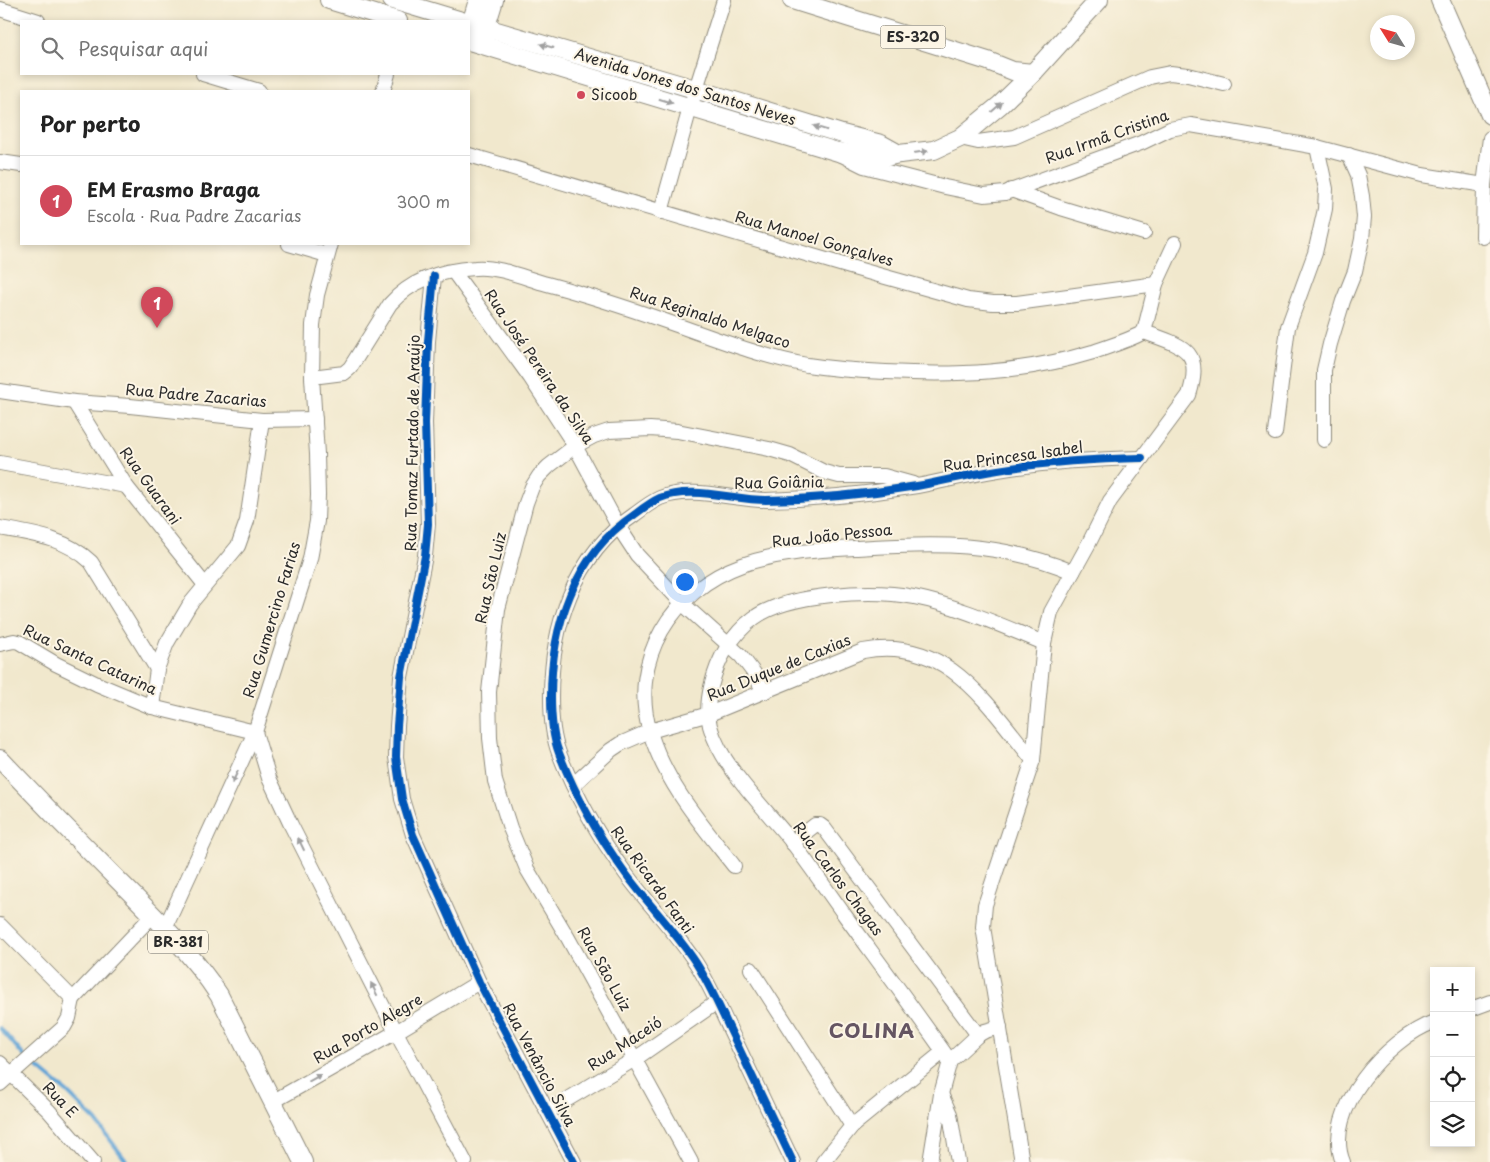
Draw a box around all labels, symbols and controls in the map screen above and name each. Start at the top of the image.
north arrow [1370,15,1415,60]
search box [20,20,470,75]
road number: ES-320 [880,26,946,48]
icon: search [38,34,66,62]
text: Pesquisar aqui [78,34,208,62]
one-way arrow [540,41,555,49]
street label: Avenida Jones dos Santos Neves [572,41,799,130]
place label: Sicoob [591,82,637,105]
marker: Sicoob [575,89,587,101]
one-way arrow [659,98,674,106]
one-way arrow [990,102,1003,113]
street label: Rua Irmã Cristina [1042,102,1172,169]
text: Por perto [40,107,140,139]
one-way arrow [813,123,828,131]
one-way arrow [913,148,929,156]
text: EM Erasmo Braga [87,175,260,203]
text: 1 [52,189,60,213]
text: 300 m [396,189,450,213]
text: Escola · Rua Padre Zacarias [87,203,301,227]
street label: Rua Manoel Gonçalves [733,204,896,271]
street label: Rua Reginaldo Melgaco [627,280,794,353]
street label: Rua José Pereira da Silva [480,284,601,449]
pin: 1 [141,287,173,328]
street label: Rua Tomaz Furtado de Araújo [398,334,425,552]
street label: Rua Padre Zacarias [125,377,268,412]
street label: Rua Princesa Isabel [941,434,1084,477]
street label: Rua Guarani [115,441,187,529]
street label: Rua Goiânia [734,469,825,494]
street label: Rua João Pessoa [771,517,894,552]
street label: Rua São Luiz [468,530,511,626]
street label: Rua Gumercino Farias [236,539,305,700]
your location [672,569,698,595]
street label: Rua Santa Catarina [20,618,162,700]
street label: Rua Duque de Caxias [703,627,854,706]
one-way arrow [230,769,239,784]
street label: Rua Carlos Chagas [789,816,890,940]
street label: Rua Ricardo Fanti [606,820,700,938]
one-way arrow [296,836,305,851]
street label: Rua São Luiz [573,922,638,1015]
road number: BR-381 [148,930,208,954]
map controls [1430,967,1475,1147]
button: + [1430,967,1475,1012]
one-way arrow [370,981,378,996]
street label: Rua Porto Alegre [308,987,426,1068]
street label: Rua Venâncio Silva [498,998,583,1131]
street label: Rua Maceió [582,1010,666,1075]
button: − [1430,1012,1475,1057]
district label: COLINA [829,1015,915,1045]
button: locate [1430,1057,1475,1102]
one-way arrow [308,1074,321,1083]
street label: Rua E [38,1076,84,1122]
button: layers [1430,1102,1475,1147]

